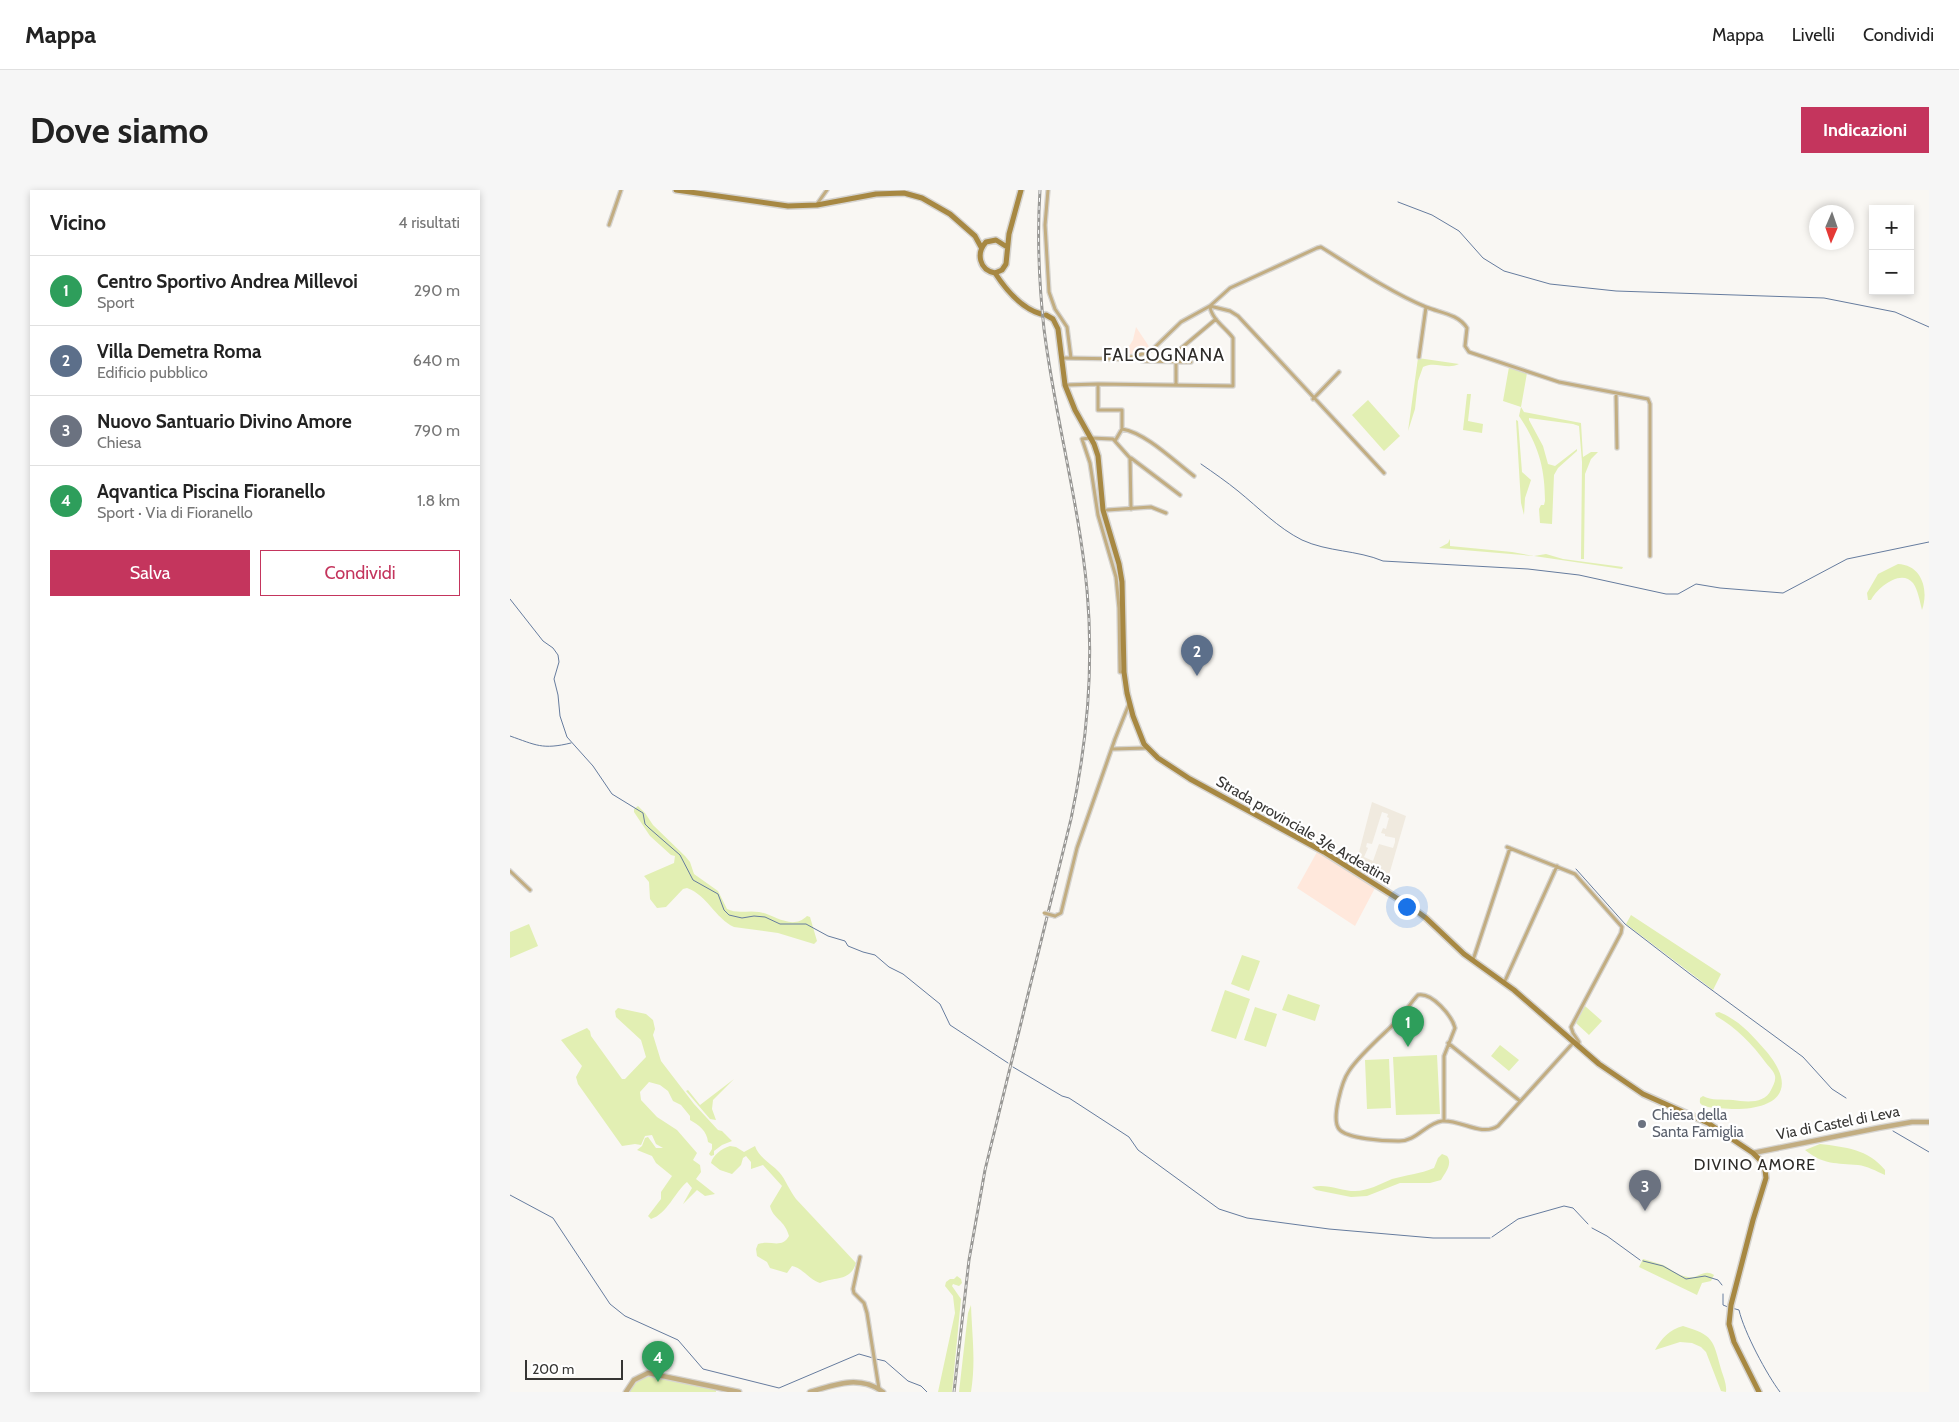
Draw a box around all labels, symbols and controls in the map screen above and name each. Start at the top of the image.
text: Mappa [25,20,96,49]
text: Mappa [1712,24,1764,46]
text: Livelli [1792,24,1835,46]
text: Condividi [1863,24,1934,46]
button: Indicazioni [1801,107,1929,153]
text: Dove siamo [30,109,209,152]
north arrow [1809,205,1854,250]
map controls [1869,205,1914,295]
button: + [1869,205,1914,250]
text: Vicino [50,210,106,235]
text: 4 risultati [398,213,460,232]
button: − [1869,250,1914,295]
text: Centro Sportivo Andrea Millevoi [97,270,358,293]
text: 1 [63,281,69,300]
text: 290 m [414,281,460,300]
text: Sport [97,293,134,312]
text: Villa Demetra Roma [97,340,261,363]
district label: FALCOGNANA [1103,344,1225,366]
text: 2 [62,351,70,370]
text: 640 m [413,351,460,370]
text: Edificio pubblico [97,363,208,382]
text: Nuovo Santuario Divino Amore [97,410,352,433]
text: 3 [62,421,70,440]
text: 790 m [414,421,460,440]
text: Chiesa [97,433,141,452]
text: Aqvantica Piscina Fioranello [97,480,325,503]
text: 4 [61,491,71,510]
text: 1.8 km [417,491,460,510]
text: Sport · Via di Fioranello [97,503,253,522]
button: Salva [50,550,250,596]
button: Condividi [260,550,460,596]
pin: 2 [1181,635,1213,676]
street label: Strada provinciale 3/e Ardeatina [1213,772,1396,888]
your location [1394,894,1420,920]
pin: 1 [1392,1006,1424,1047]
street label: Via di Castel di Leva [1775,1102,1902,1144]
place label: Chiesa della Santa Famiglia [1652,1106,1745,1141]
marker: Chiesa della Santa Famiglia [1636,1118,1648,1130]
district label: DIVINO AMORE [1694,1155,1816,1174]
pin: 3 [1629,1170,1661,1211]
pin: 4 [642,1341,674,1382]
scale bar [525,1357,622,1380]
text: 200 m [532,1360,574,1378]

